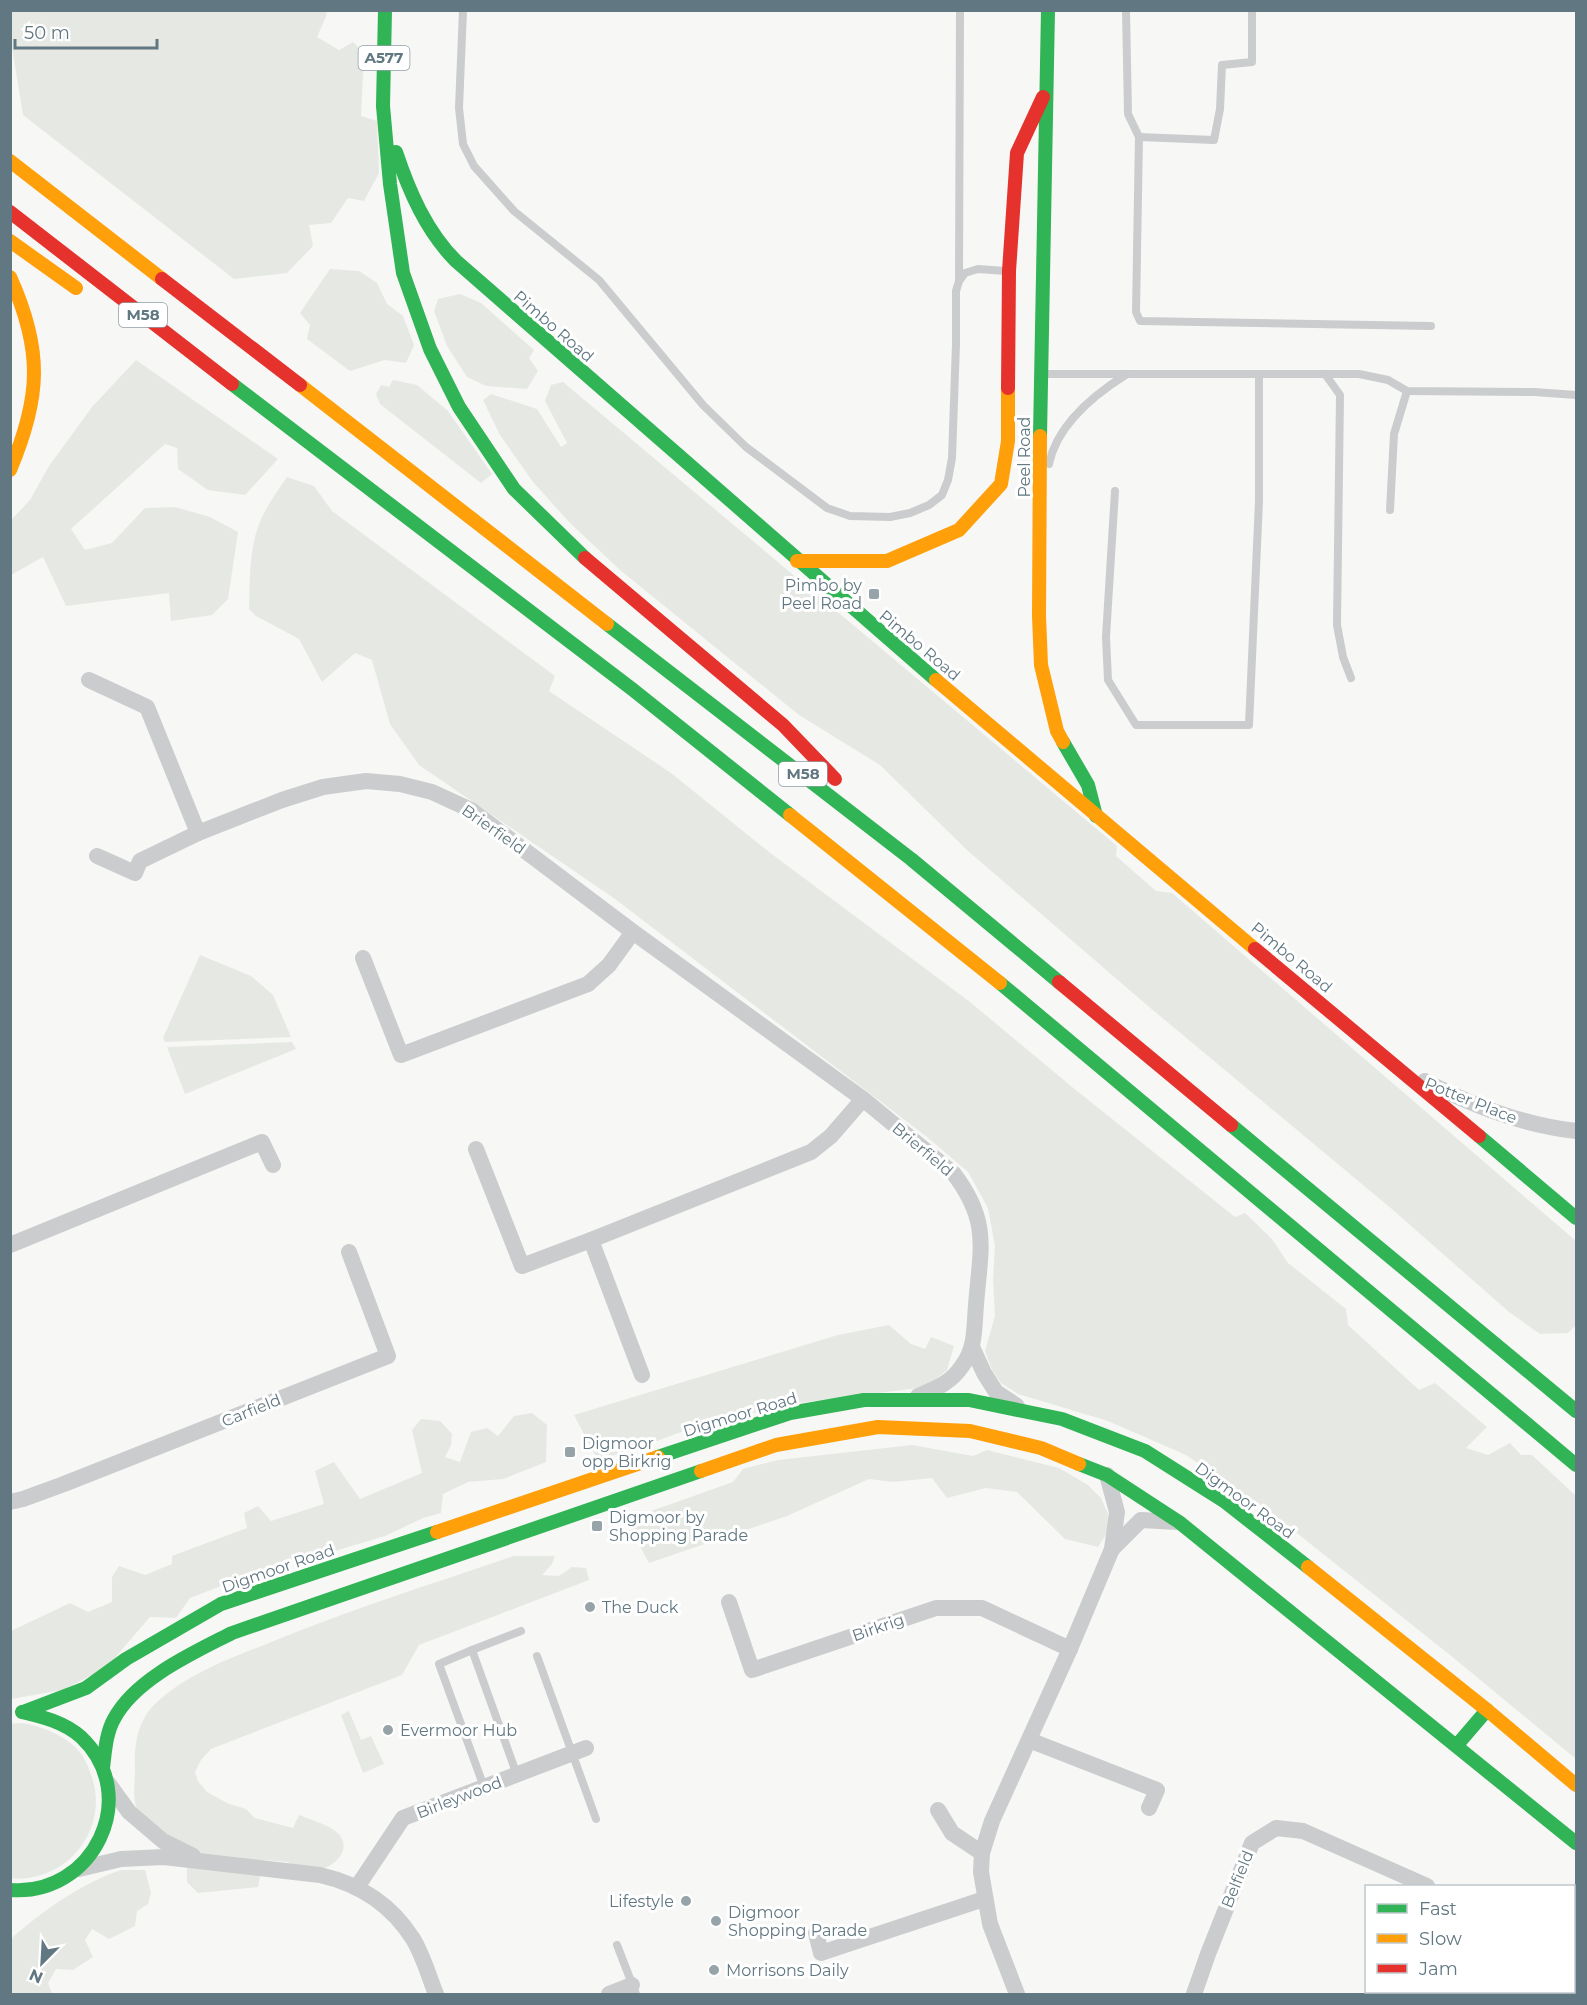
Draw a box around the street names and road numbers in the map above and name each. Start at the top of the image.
road number: A577 [358,46,410,70]
street label: Pimbo Road [510,287,598,366]
road number: M58 [119,303,167,327]
street label: Peel Road [1015,417,1034,497]
street label: Pimbo Road [875,606,964,685]
road number: M58 [779,762,827,786]
street label: Brierfield [458,801,529,858]
street label: Pimbo Road [1247,918,1336,997]
street label: Potter Place [1422,1073,1520,1128]
street label: Brierfield [888,1118,957,1180]
street label: Digmoor Road [681,1388,799,1441]
street label: Carfield [219,1390,283,1431]
street label: Digmoor Road [1191,1458,1298,1543]
street label: Digmoor Road [219,1540,337,1597]
street label: Birkrig [850,1610,907,1645]
street label: Birleywood [414,1772,505,1822]
street label: Belfield [1217,1848,1258,1911]

